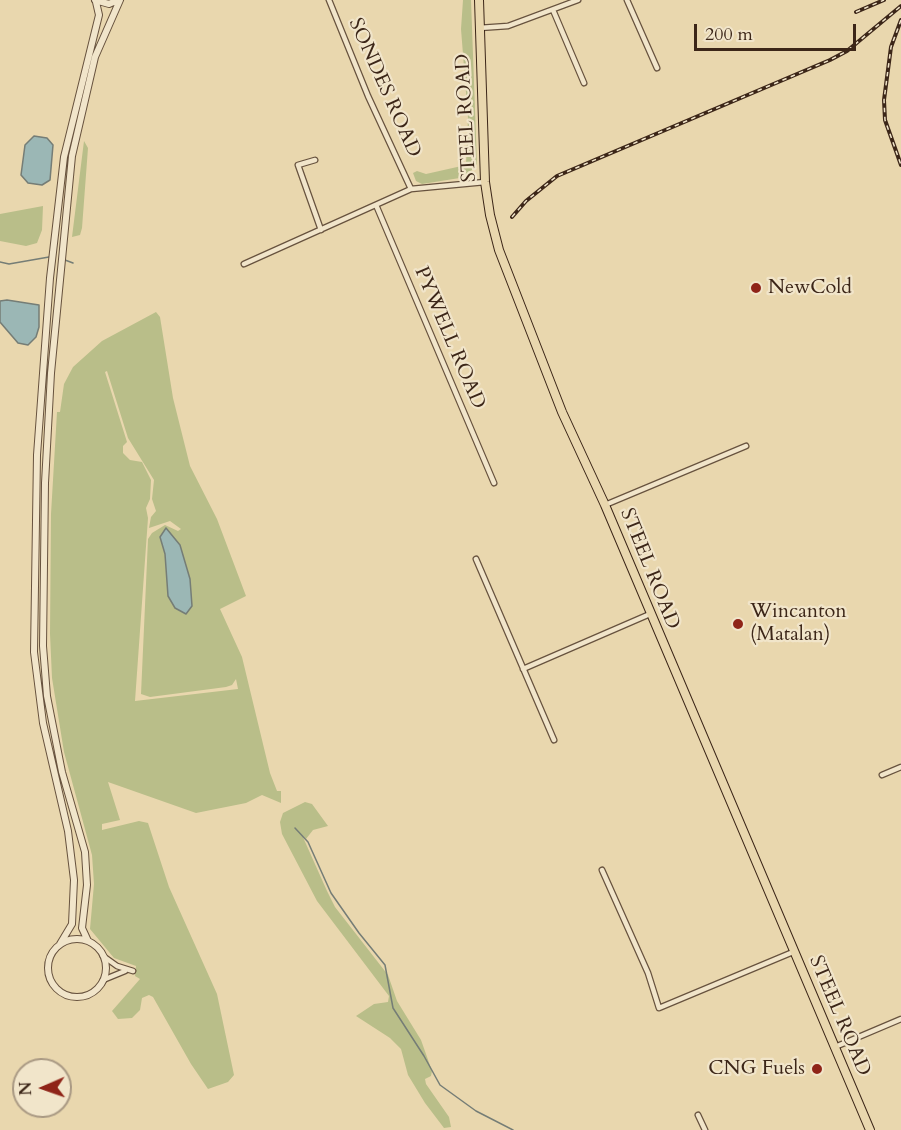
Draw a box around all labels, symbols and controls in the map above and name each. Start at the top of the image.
scale bar [697,12,859,50]
street label: SONDES ROAD [343,15,425,161]
text: 200 m [705,22,753,47]
street label: STEEL ROAD [452,53,482,183]
street label: PYWELL ROAD [408,263,490,413]
place label: NewCold [768,276,852,300]
marker: NewCold [749,281,763,295]
street label: STEEL ROAD [614,505,684,633]
place label: Wincanton (Matalan) [750,600,847,647]
marker: Wincanton (Matalan) [731,617,745,631]
street label: STEEL ROAD [803,952,875,1080]
place label: CNG Fuels [708,1057,805,1081]
north arrow [12,1058,72,1118]
marker: CNG Fuels [810,1062,824,1076]
text: N [15,1081,37,1096]

